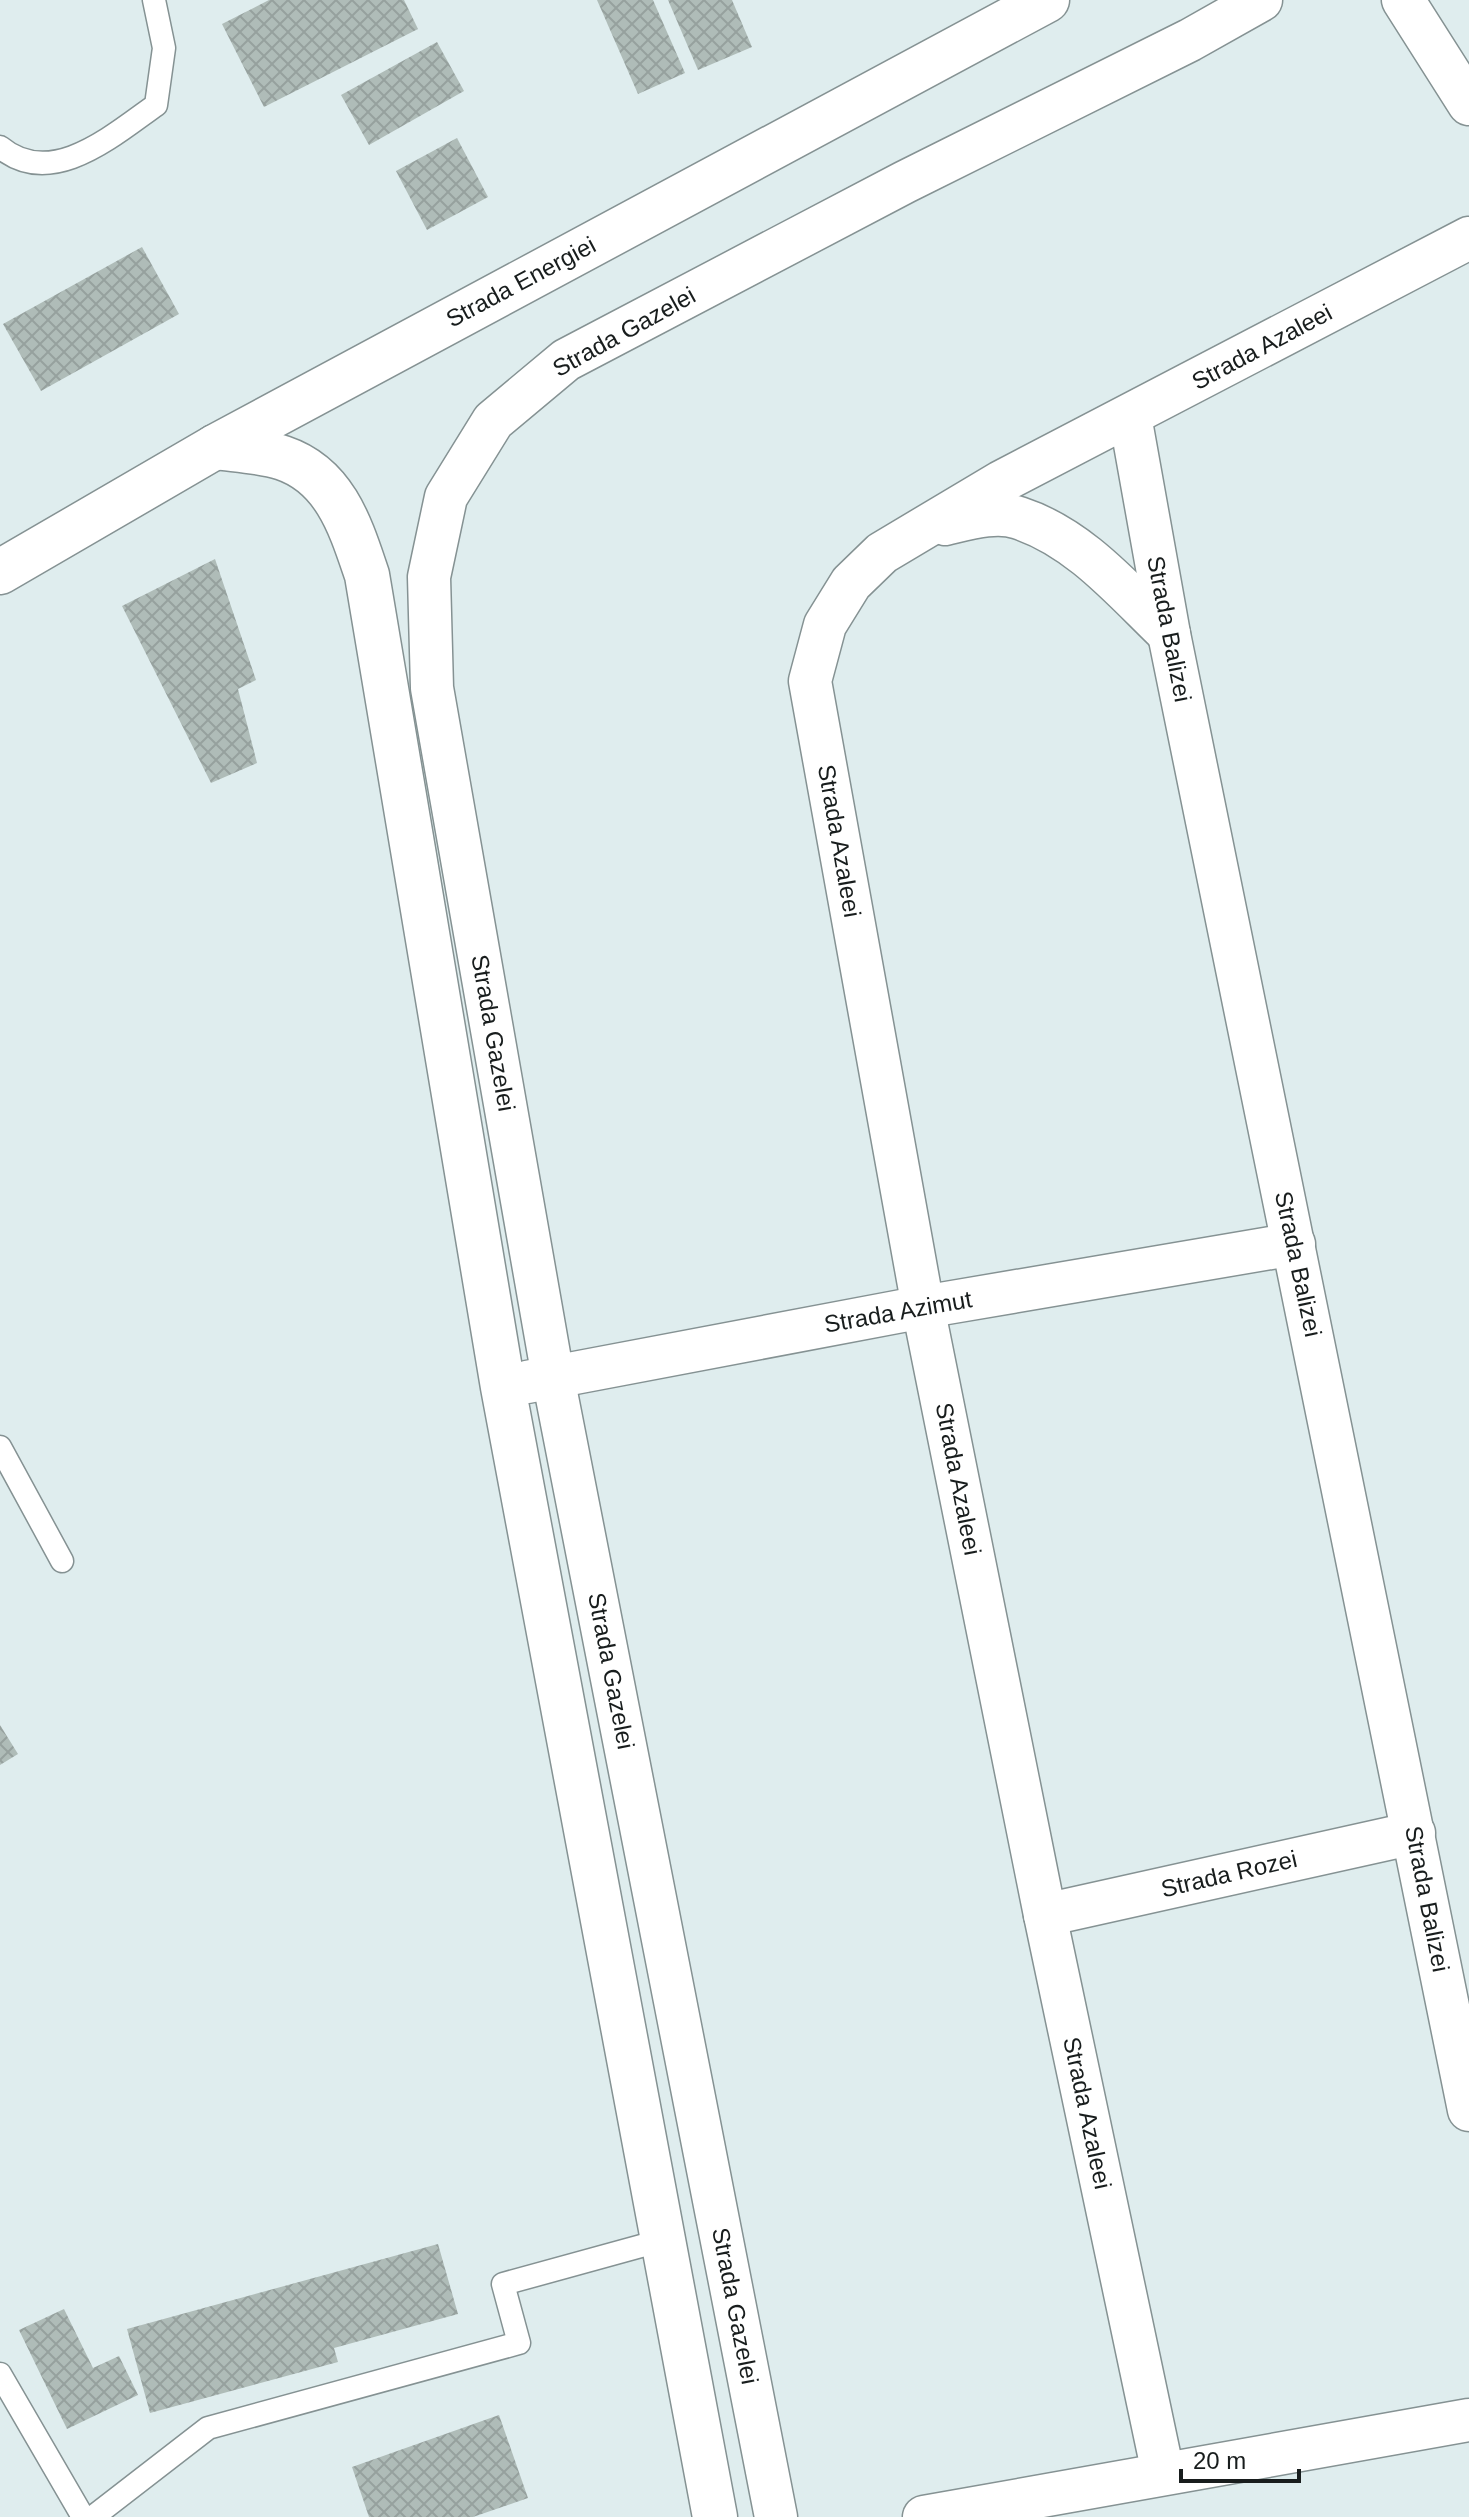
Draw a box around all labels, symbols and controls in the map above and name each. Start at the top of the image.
street label: Strada Energiei [441,231,600,332]
street label: Strada Gazelei [548,281,700,382]
street label: Strada Azaleei [1187,298,1336,395]
street label: Strada Balizei [1142,554,1197,704]
street label: Strada Azaleei [813,762,866,919]
street label: Strada Gazelei [466,952,521,1113]
street label: Strada Balizei [1270,1189,1327,1339]
street label: Strada Azimut [822,1285,974,1338]
street label: Strada Azaleei [930,1400,987,1557]
street label: Strada Gazelei [583,1590,640,1751]
street label: Strada Balizei [1400,1824,1455,1974]
street label: Strada Rozei [1158,1845,1300,1902]
street label: Strada Azaleei [1058,2034,1117,2191]
street label: Strada Gazelei [707,2225,764,2386]
scale bar [1181,2433,1299,2483]
text: 20 m [1193,2447,1246,2474]

